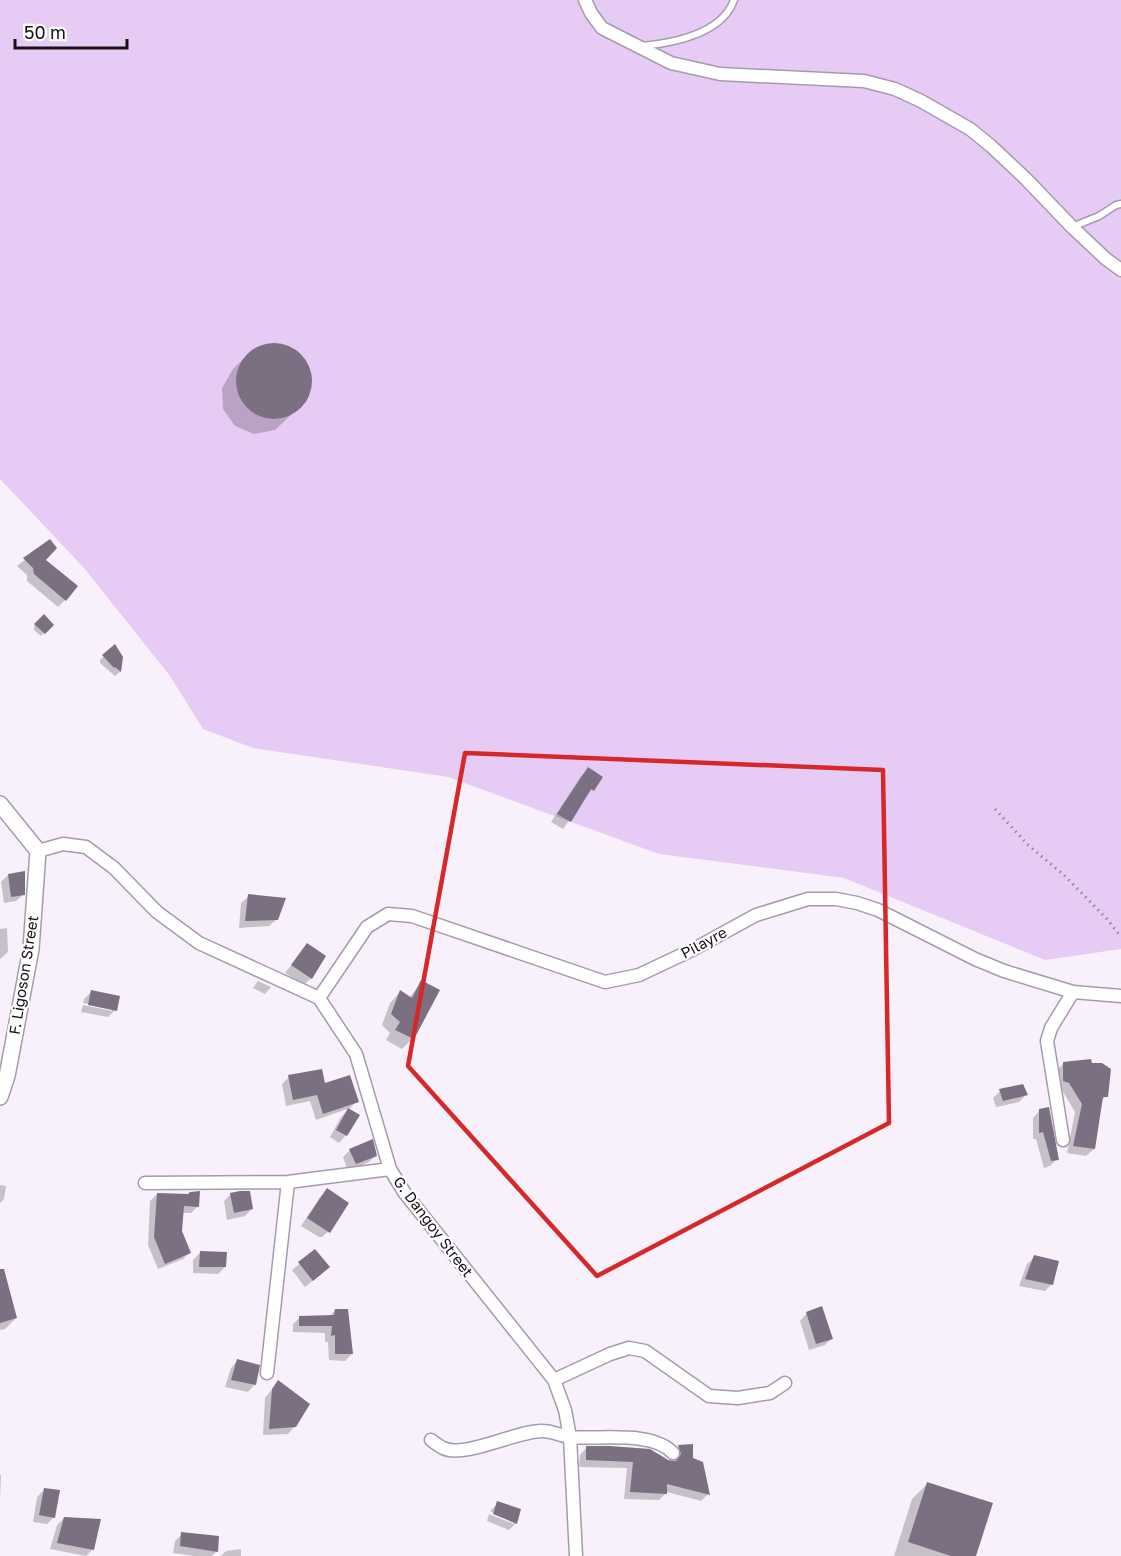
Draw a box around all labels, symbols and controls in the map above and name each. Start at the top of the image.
scale bar [15,12,128,50]
text: 50 m [24,21,66,43]
street label: F. Ligoson Street [5,914,41,1036]
street label: Pilayre [677,922,730,962]
street label: G. Dangoy Street [390,1173,477,1280]

